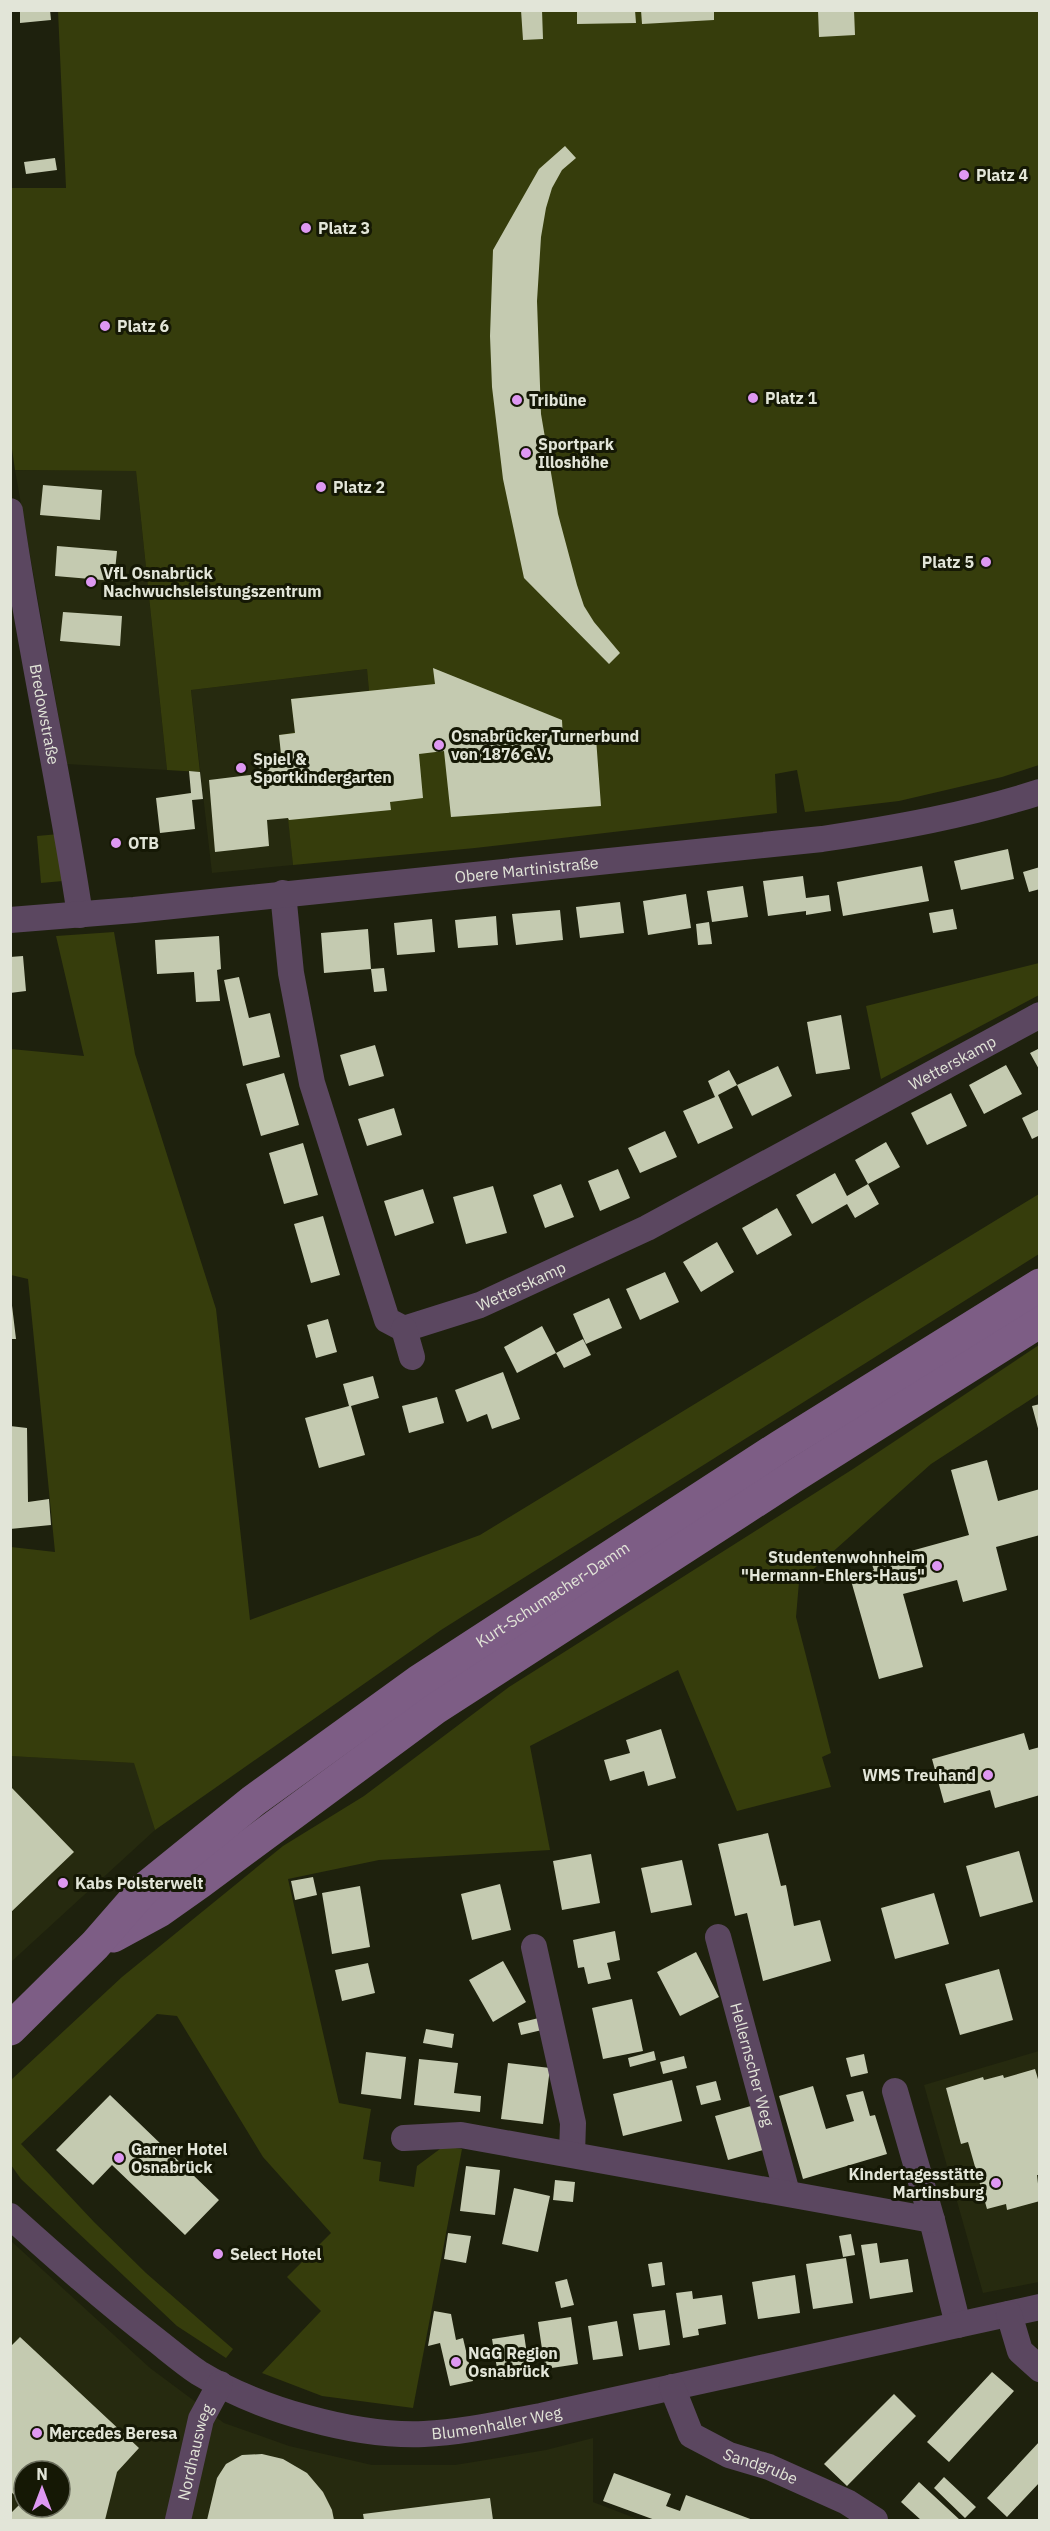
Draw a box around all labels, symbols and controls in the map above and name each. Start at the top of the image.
place label: Platz 4 [976,165,1029,185]
marker: Platz 4 [957,168,971,182]
place label: Platz 3 [318,218,370,238]
marker: Platz 3 [299,221,313,235]
place label: Platz 6 [117,316,170,336]
marker: Platz 6 [98,319,112,333]
place label: Platz 1 [765,388,818,408]
place label: Tribüne [529,390,586,410]
marker: Platz 1 [746,391,760,405]
marker: Tribüne [510,393,524,407]
place label: Sportpark Illoshöhe [538,434,615,472]
marker: Sportpark Illoshöhe [519,446,533,460]
place label: Platz 2 [333,477,385,497]
marker: Platz 2 [314,480,328,494]
place label: Platz 5 [922,552,974,572]
marker: Platz 5 [979,555,993,569]
place label: VfL Osnabrück Nachwuchsleistungszentrum [103,563,322,601]
marker: VfL Osnabrück Nachwuchsleistungszentrum [84,575,98,589]
street label: Bredowstraße [26,662,64,766]
place label: Osnabrücker Turnerbund von 1876 e.V. [451,726,639,764]
marker: Osnabrücker Turnerbund von 1876 e.V. [432,738,446,752]
place label: Spiel & Sportkindergarten [253,749,392,787]
marker: Spiel & Sportkindergarten [234,761,248,775]
place label: OTB [128,833,159,853]
marker: OTB [109,836,123,850]
street label: Obere Martinistraße [454,852,600,887]
street label: Wetterskamp [905,1031,999,1094]
street label: Wetterskamp [473,1257,569,1315]
street label: Kurt-Schumacher-Damm [472,1537,633,1652]
place label: Studentenwohnheim "Hermann-Ehlers-Haus" [741,1547,925,1585]
marker: Studentenwohnheim "Hermann-Ehlers-Haus" [930,1559,944,1573]
place label: WMS Treuhand [862,1765,976,1785]
marker: WMS Treuhand [981,1768,995,1782]
place label: Kabs Polsterwelt [75,1873,203,1893]
marker: Kabs Polsterwelt [56,1876,70,1890]
street label: Hellernscher Weg [726,2000,779,2129]
place label: Garner Hotel Osnabrück [131,2139,227,2177]
marker: Garner Hotel Osnabrück [112,2151,126,2165]
place label: Kindertagesstätte Martinsburg [848,2164,984,2202]
marker: Kindertagesstätte Martinsburg [989,2176,1003,2190]
place label: Select Hotel [230,2244,322,2264]
marker: Select Hotel [211,2247,225,2261]
place label: NGG Region Osnabrück [468,2343,558,2381]
marker: NGG Region Osnabrück [449,2355,463,2369]
street label: Nordhausweg [173,2400,218,2502]
street label: Blumenhaller Weg [431,2402,564,2444]
place label: Mercedes Beresa [49,2423,177,2443]
marker: Mercedes Beresa [30,2426,44,2440]
street label: Sandgrube [720,2444,801,2489]
north arrow [12,2459,72,2519]
text: N [36,2464,48,2484]

